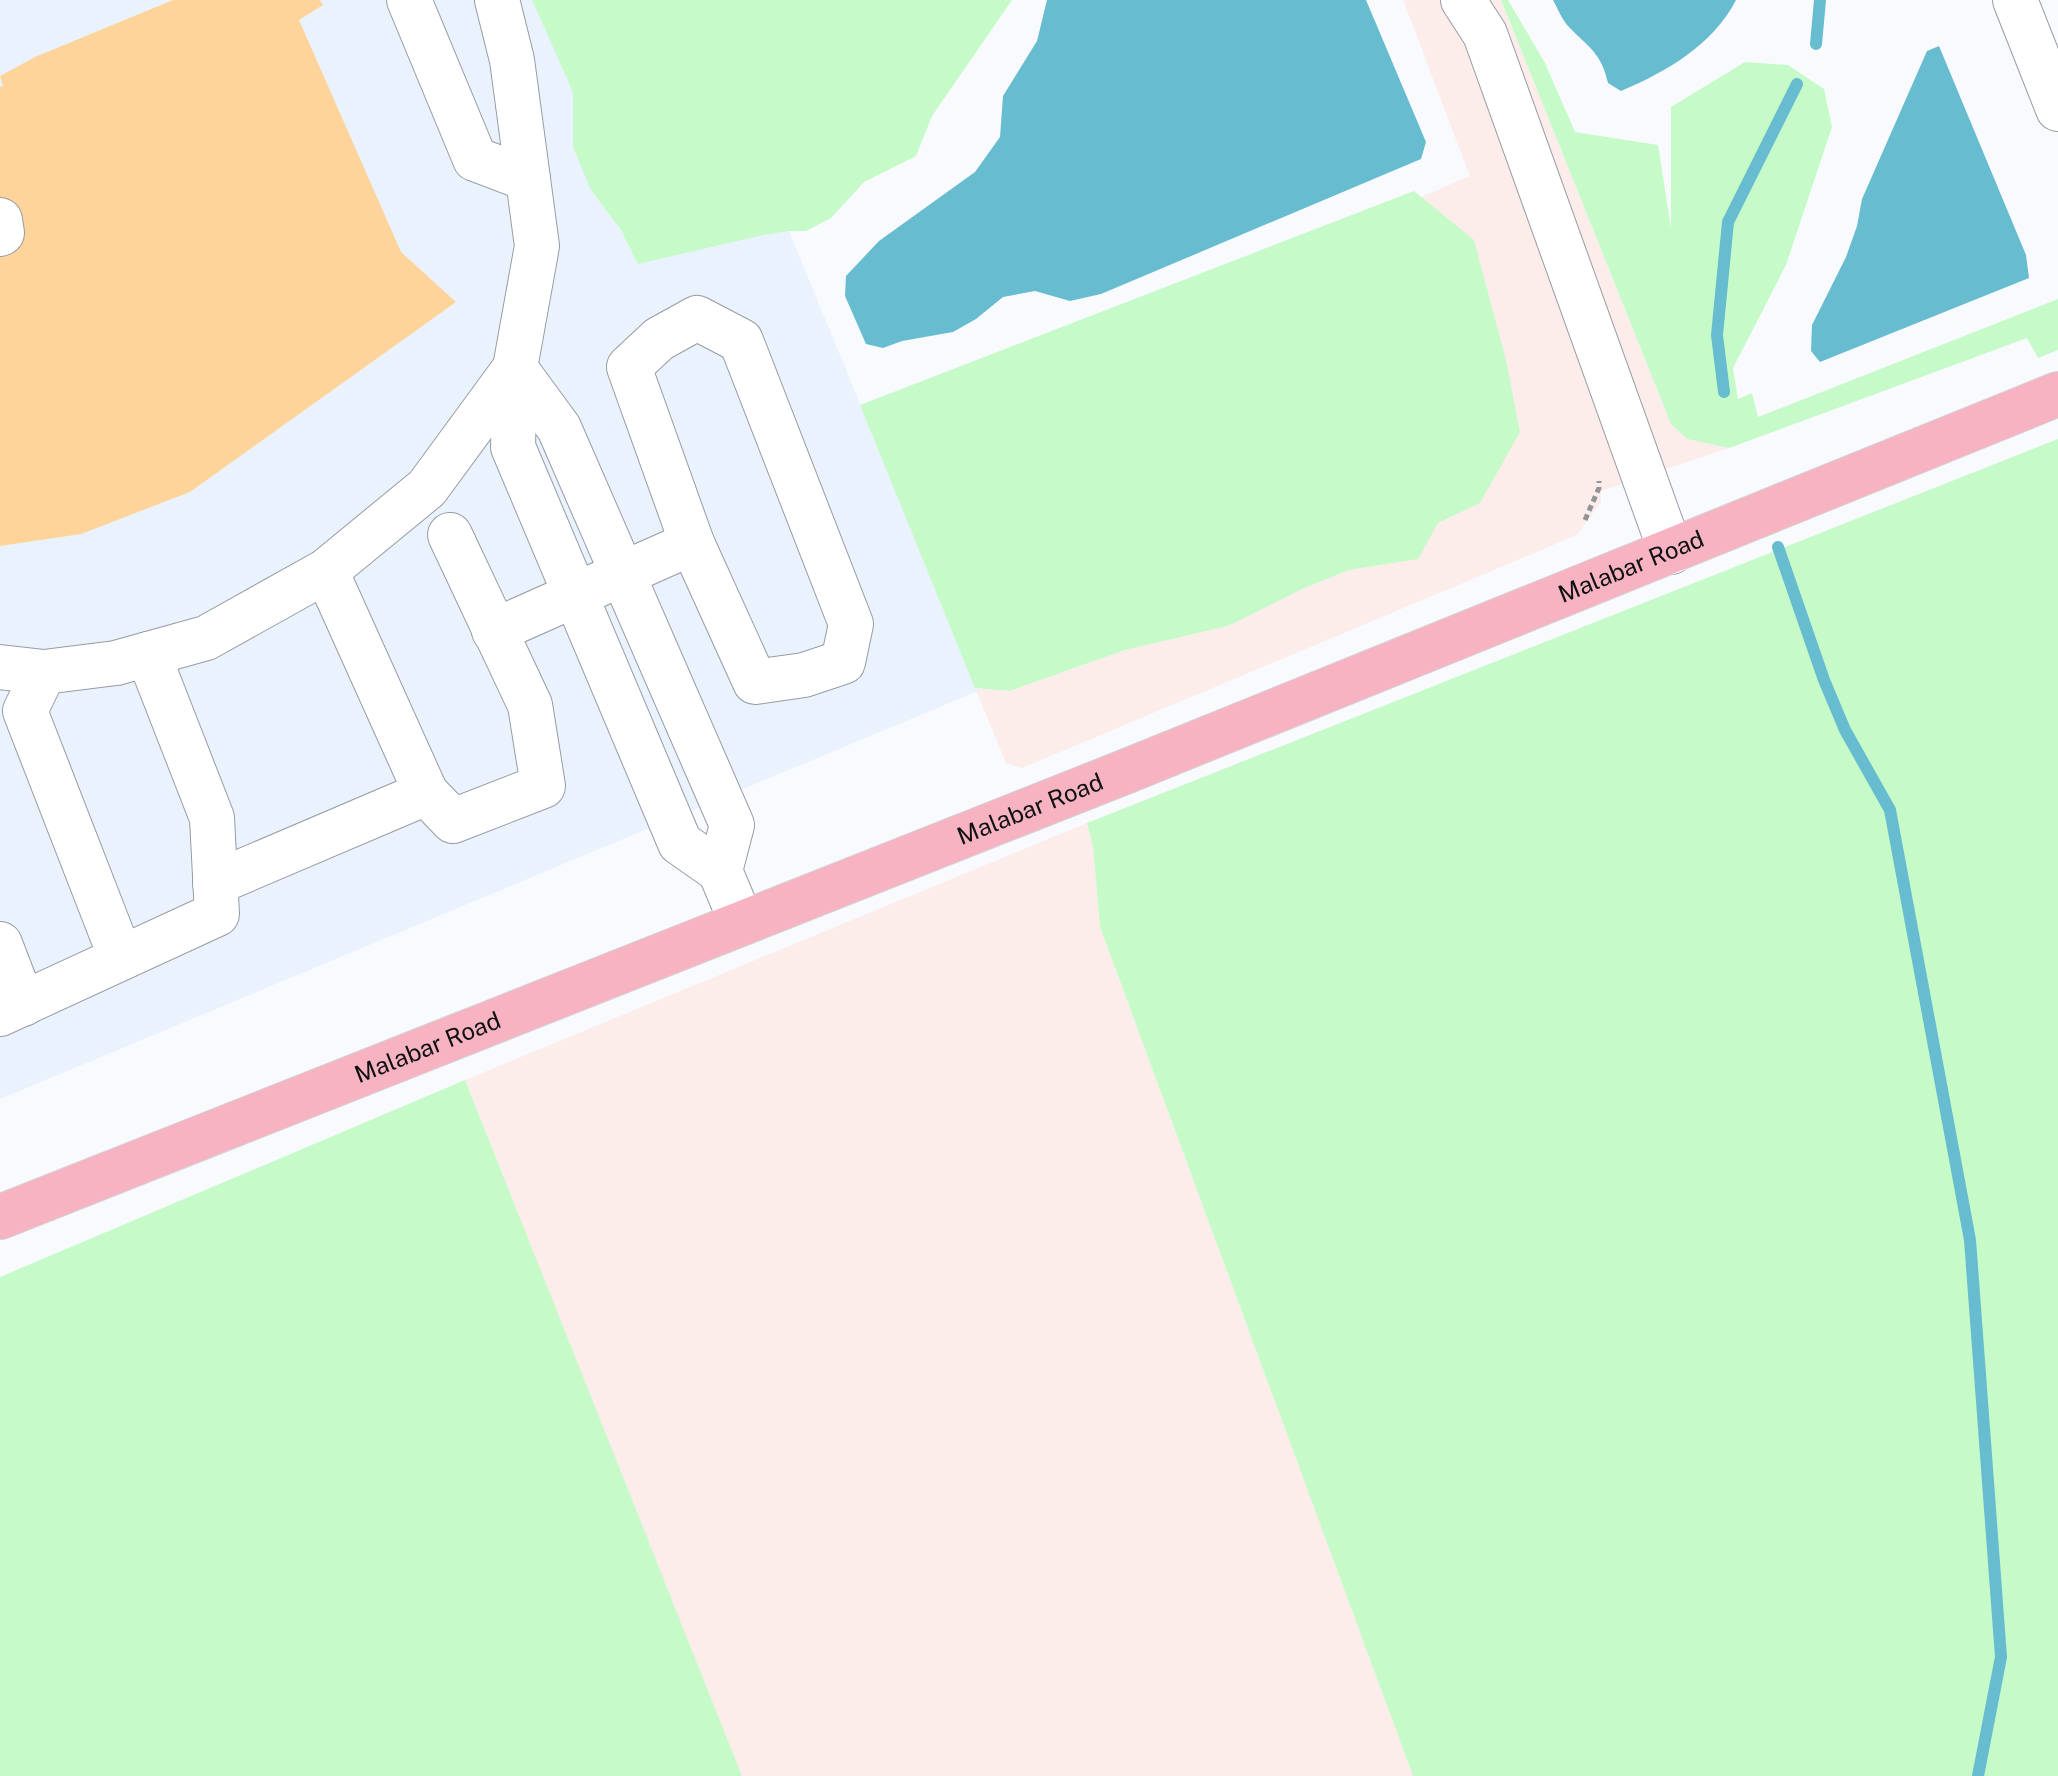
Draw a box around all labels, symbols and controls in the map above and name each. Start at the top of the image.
street label: Malabar Road [1554,524,1708,608]
street label: Malabar Road [953,767,1107,850]
street label: Malabar Road [350,1005,504,1088]

